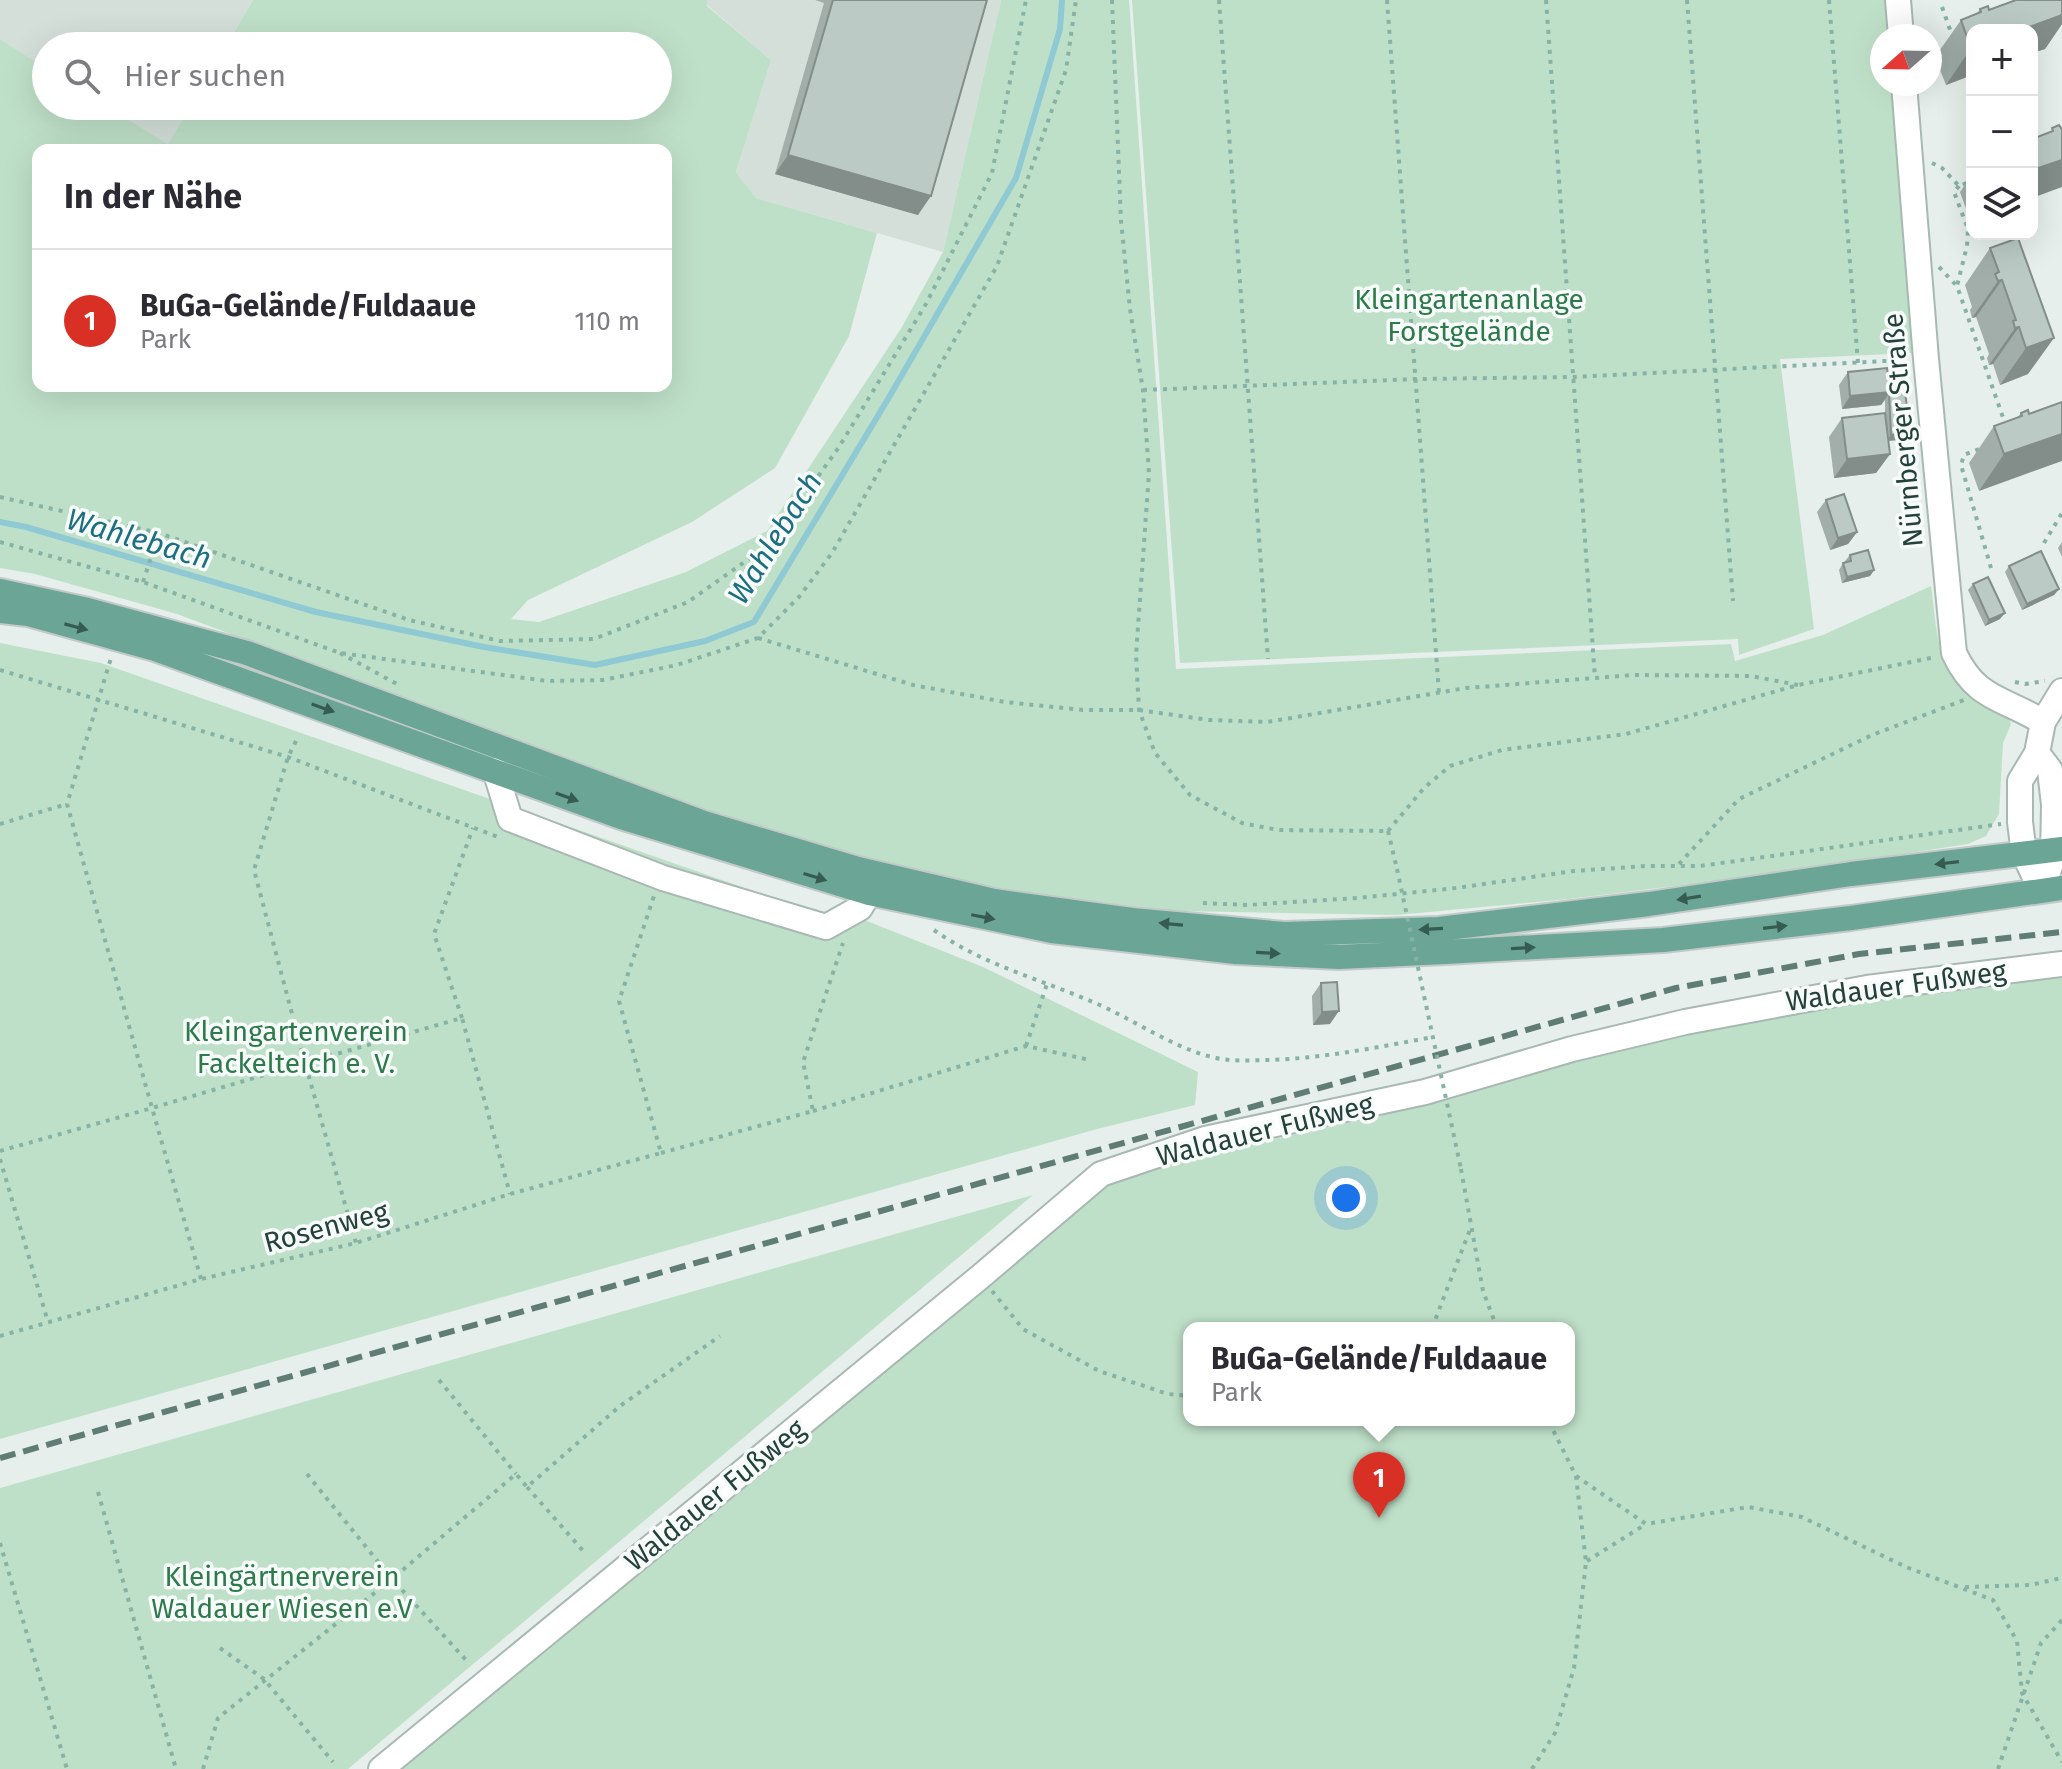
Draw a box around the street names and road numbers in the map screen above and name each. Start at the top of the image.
street label: Nürnberger Straße [1876,312,1930,548]
street label: Waldauer Fußweg [1784,954,2009,1018]
street label: Waldauer Fußweg [1153,1087,1377,1173]
street label: Rosenweg [260,1194,392,1259]
street label: Waldauer Fußweg [618,1412,812,1578]

